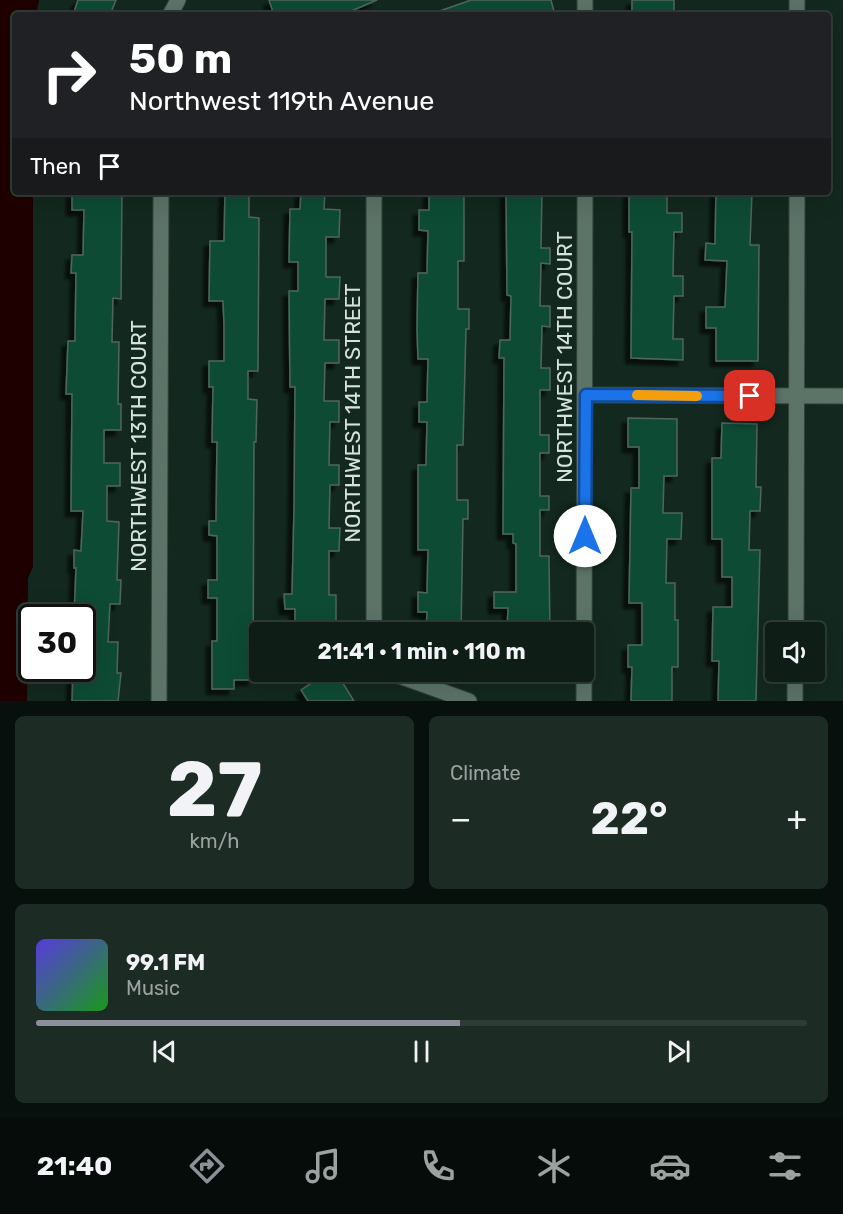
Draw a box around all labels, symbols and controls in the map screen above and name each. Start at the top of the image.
text: 50 m [129,34,232,84]
icon: right [30,36,108,114]
text: Northwest 119th Avenue [129,85,434,117]
icon: arrive [93,150,126,183]
text: Then [30,153,81,180]
street label: NORTHWEST 14TH COURT [552,231,577,483]
street label: NORTHWEST 14TH STREET [340,283,365,543]
street label: NORTHWEST 13TH COURT [126,320,151,572]
pin [724,370,775,421]
icon: arrive [733,379,766,412]
position arrow [553,504,617,568]
speed limit sign: 30 [18,604,96,682]
map controls [765,622,825,682]
button: sound [765,622,825,682]
text: 21:41 · 1 min · 110 m [317,638,526,665]
text: 27 [167,743,262,836]
text: Climate [450,761,521,785]
text: 22° [590,792,667,845]
text: − [450,799,471,838]
text: + [786,799,807,838]
text: km/h [190,829,239,853]
text: 99.1 FM [126,949,205,976]
text: Music [126,976,180,1000]
icon: previous [148,1035,181,1068]
icon: pause [405,1035,438,1068]
icon: next [662,1035,695,1068]
icon: directions [186,1145,228,1187]
icon: music [302,1145,344,1187]
icon: phone [417,1145,459,1187]
icon: climate [533,1145,575,1187]
icon: car [649,1145,691,1187]
icon: filters [764,1145,806,1187]
text: 21:40 [37,1150,112,1182]

